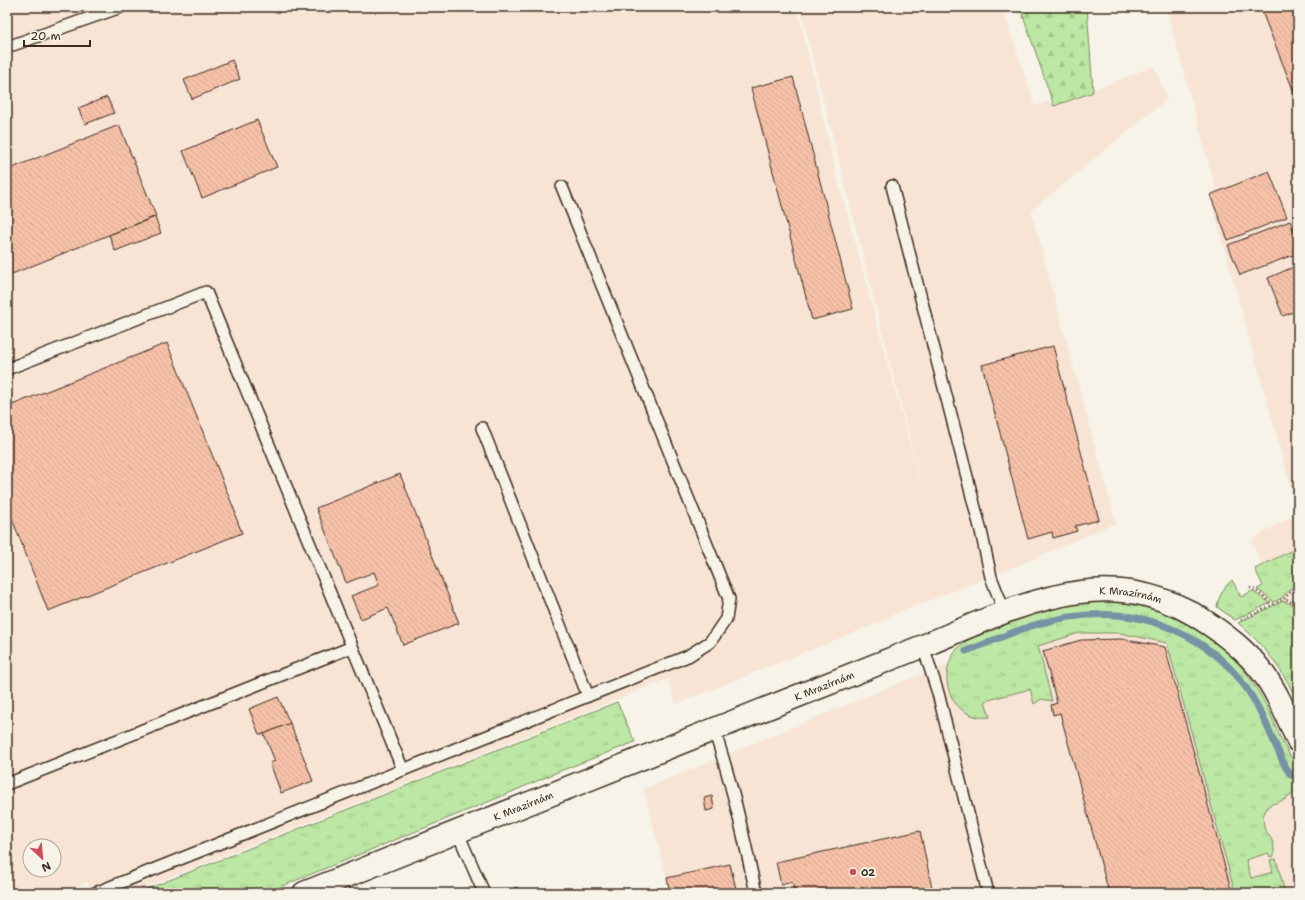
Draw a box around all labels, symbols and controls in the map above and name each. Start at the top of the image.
scale bar [24,22,90,48]
text: 20 m [30,28,61,44]
street label: K Mrazírnám [1099,584,1164,606]
street label: K Mrazírnám [792,668,856,703]
street label: K Mrazírnám [491,788,555,823]
north arrow [22,838,62,878]
text: N [39,858,53,875]
place label: O2 [861,866,875,879]
marker: O2 [848,867,858,877]

